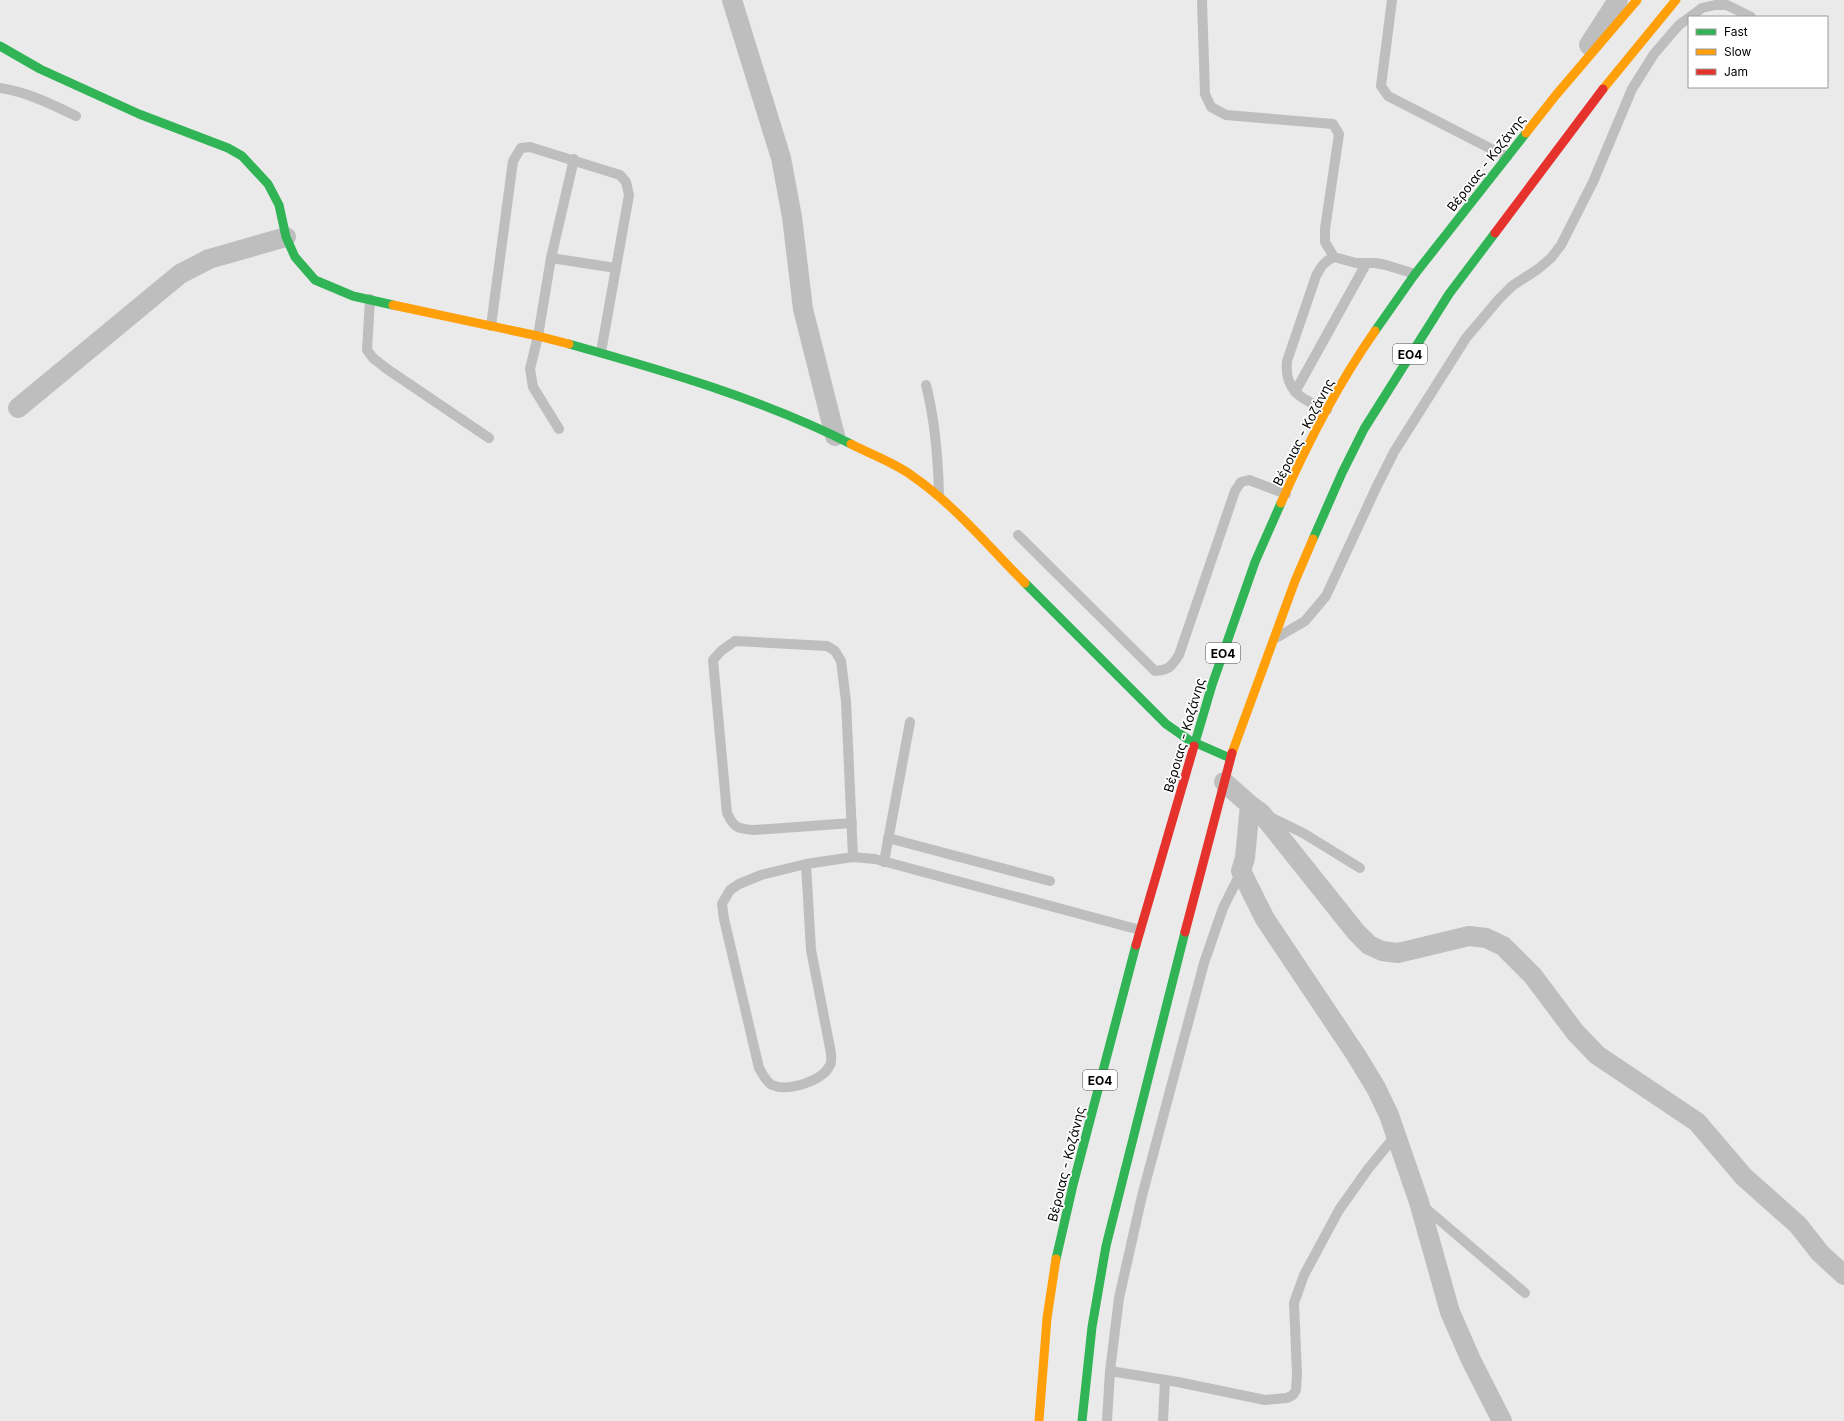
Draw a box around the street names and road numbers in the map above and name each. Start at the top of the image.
street label: Βέροιας - Κοζάνης [1443,112,1529,214]
road number: ΕΟ4 [1393,344,1427,364]
street label: Βέροιας - Κοζάνης [1269,376,1337,488]
road number: ΕΟ4 [1206,643,1240,663]
street label: Βέροιας - Κοζάνης [1160,676,1208,794]
road number: ΕΟ4 [1083,1070,1117,1090]
street label: Βέροιας - Κοζάνης [1044,1105,1088,1223]

